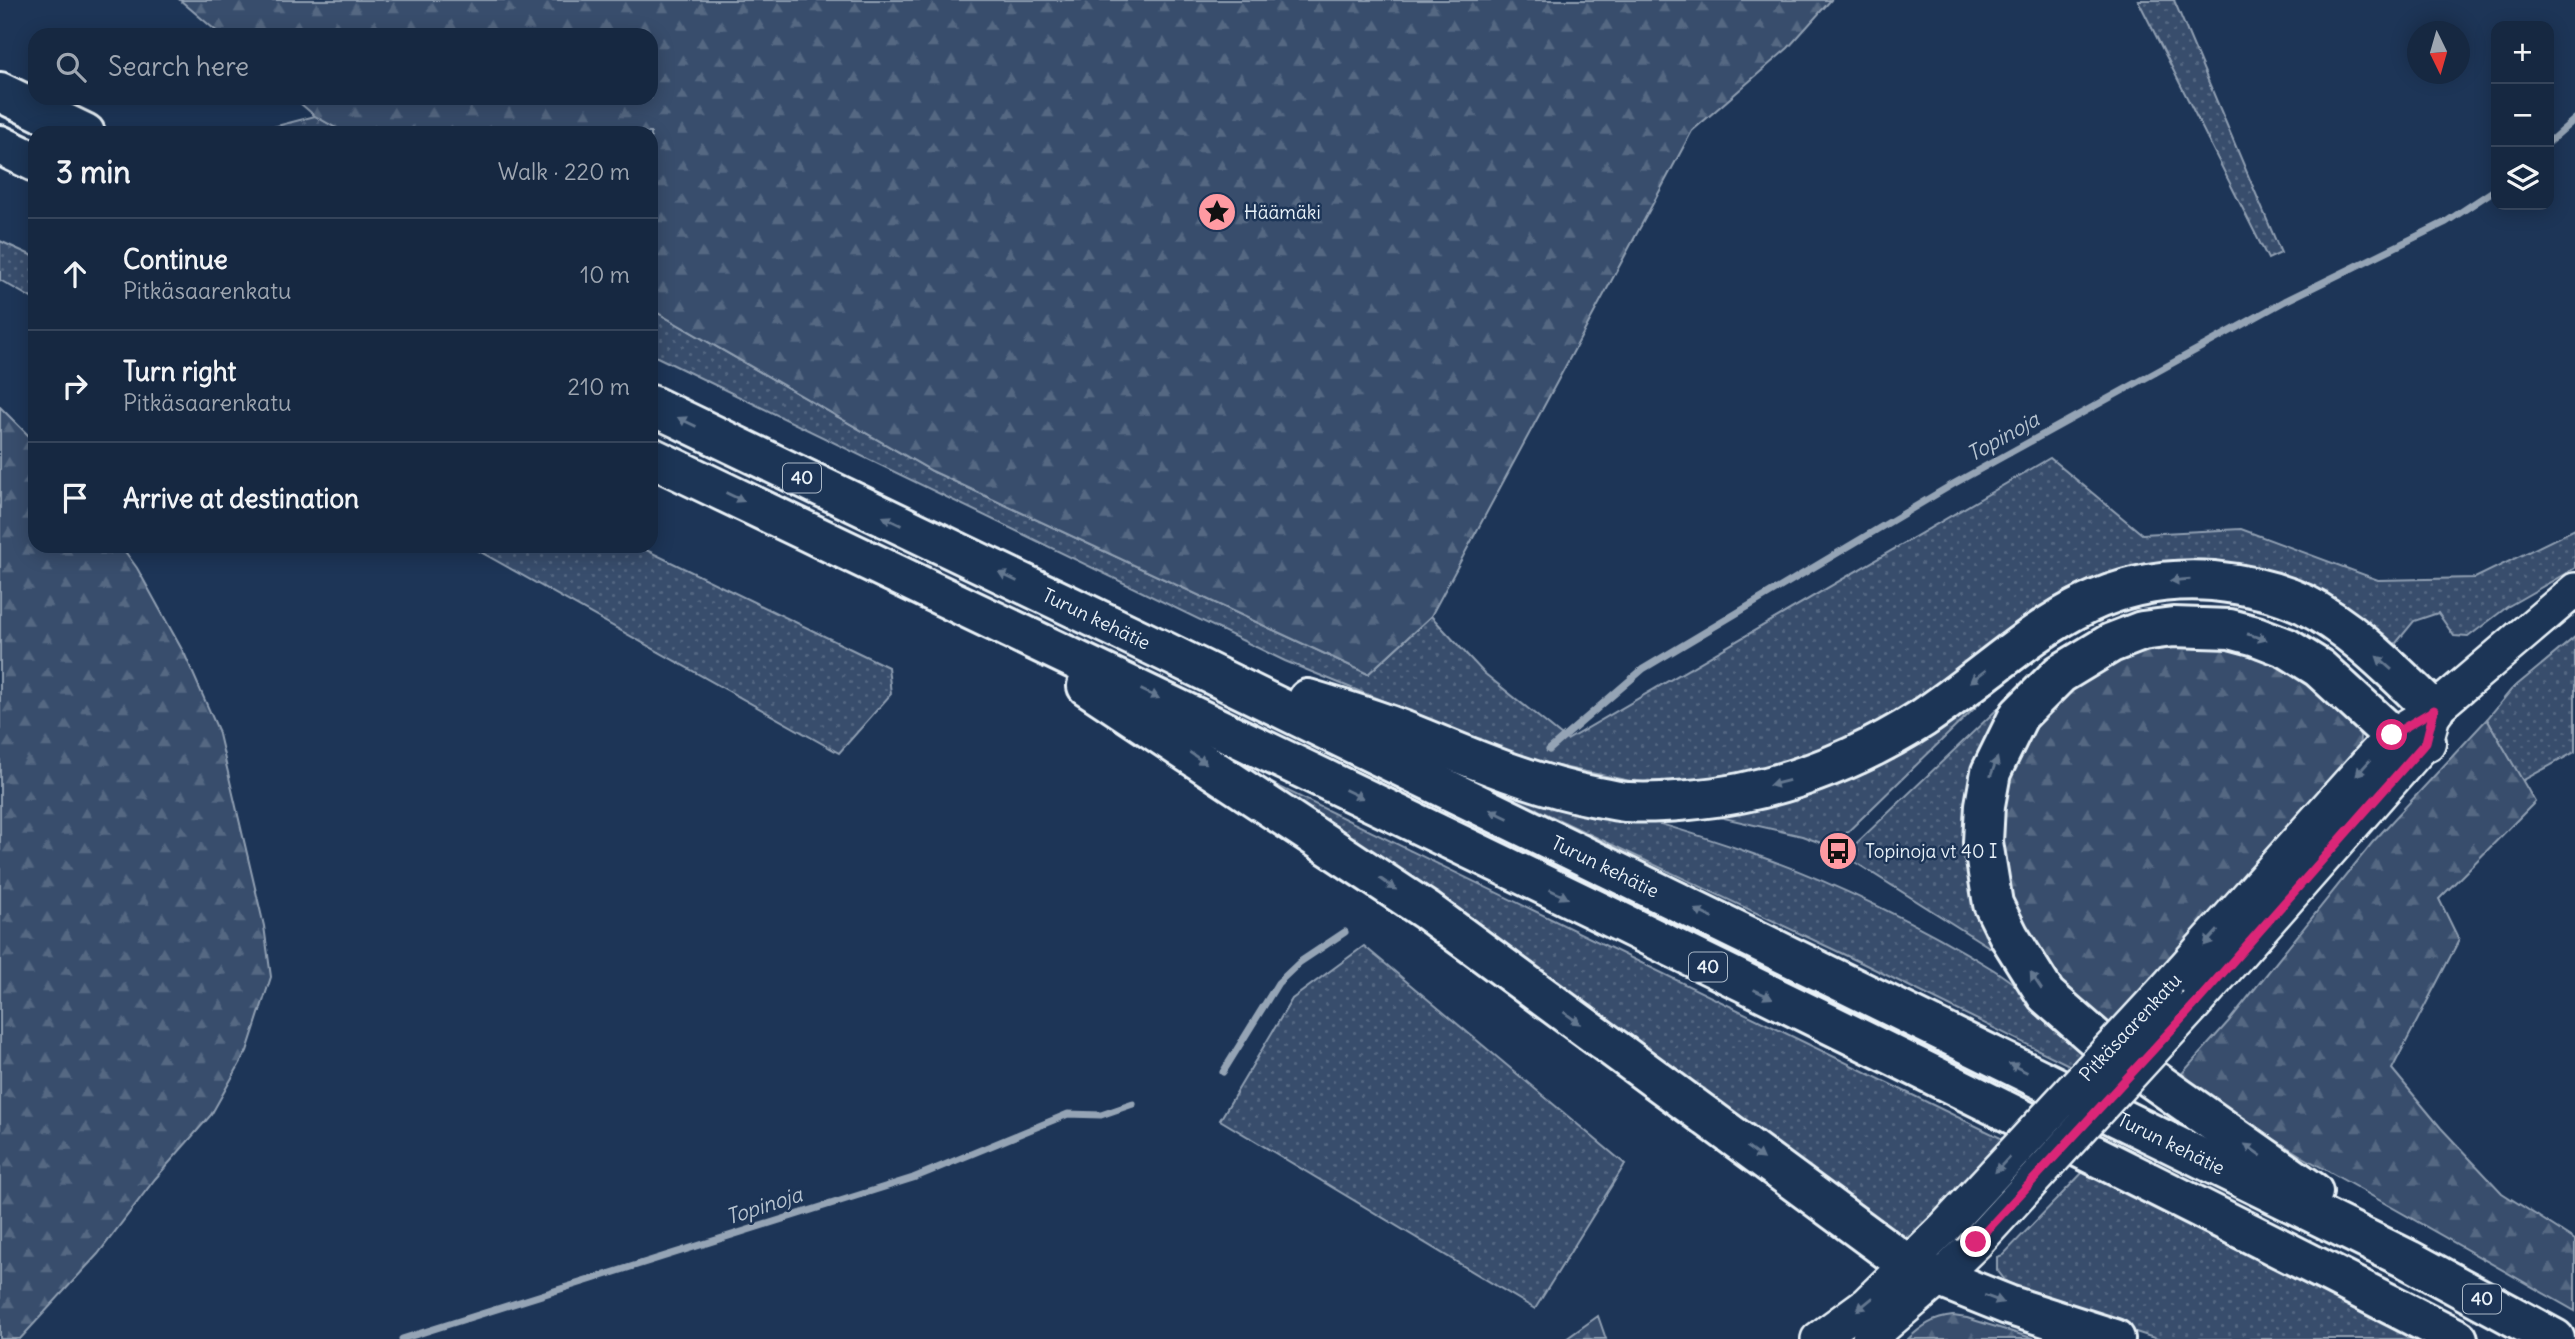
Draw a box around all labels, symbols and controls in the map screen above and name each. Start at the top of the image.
north arrow [2407,21,2470,84]
map controls [2491,21,2554,210]
button: + [2491,21,2554,84]
search box [28,28,658,105]
icon: search [52,48,90,86]
text: Search here [108,50,249,83]
button: − [2491,84,2554,147]
button: layers [2491,147,2554,210]
text: 3 min [56,153,131,191]
text: Walk · 220 m [498,157,630,186]
place icon: Häämäki [1196,191,1238,233]
place label: Häämäki [1244,200,1321,224]
text: Continue [123,243,228,276]
icon: ahead [56,255,94,293]
text: 10 m [580,260,630,289]
text: Pitkäsaarenkatu [123,276,291,305]
text: Turn right [123,355,236,388]
icon: right [56,367,94,405]
text: 210 m [567,372,630,401]
text: Pitkäsaarenkatu [123,388,291,417]
water label: Topinoja [1962,405,2045,467]
one-way arrow [677,417,697,428]
road number: 40 [783,464,821,492]
icon: arrive [56,479,94,517]
text: Arrive at destination [123,482,359,515]
one-way arrow [725,491,745,503]
one-way arrow [882,515,902,527]
one-way arrow [998,571,1018,582]
one-way arrow [2168,575,2190,586]
street label: Turun kehätie [1039,583,1154,655]
one-way arrow [2247,632,2268,642]
one-way arrow [2376,656,2393,671]
one-way arrow [1969,669,1987,683]
one-way arrow [1140,689,1160,700]
route start [2376,719,2407,750]
one-way arrow [1189,751,1208,764]
one-way arrow [1989,756,2000,777]
one-way arrow [2355,759,2371,777]
one-way arrow [1768,778,1790,789]
one-way arrow [1344,788,1364,800]
one-way arrow [1489,808,1509,820]
street label: Turun kehätie [1548,830,1663,903]
bus stop icon: Topinoja vt 40 I [1817,830,1859,872]
place label: Topinoja vt 40 I [1865,839,1997,863]
one-way arrow [1379,877,1397,891]
one-way arrow [1549,888,1569,900]
one-way arrow [1694,909,1714,920]
one-way arrow [2204,929,2220,946]
road number: 40 [1689,952,1727,982]
street label: Pitkäsaarenkatu [2074,968,2186,1086]
one-way arrow [2029,972,2043,990]
one-way arrow [1753,988,1773,999]
one-way arrow [1563,1011,1581,1025]
one-way arrow [2008,1063,2028,1074]
street label: Turun kehätie [2113,1107,2229,1180]
one-way arrow [2244,1143,2262,1157]
one-way arrow [1746,1145,1764,1159]
one-way arrow [1995,1156,2011,1173]
water label: Topinoja [722,1180,806,1231]
route end [1960,1226,1991,1257]
road number: 40 [2463,1284,2501,1314]
one-way arrow [1984,1294,2005,1305]
one-way arrow [1856,1297,1874,1312]

